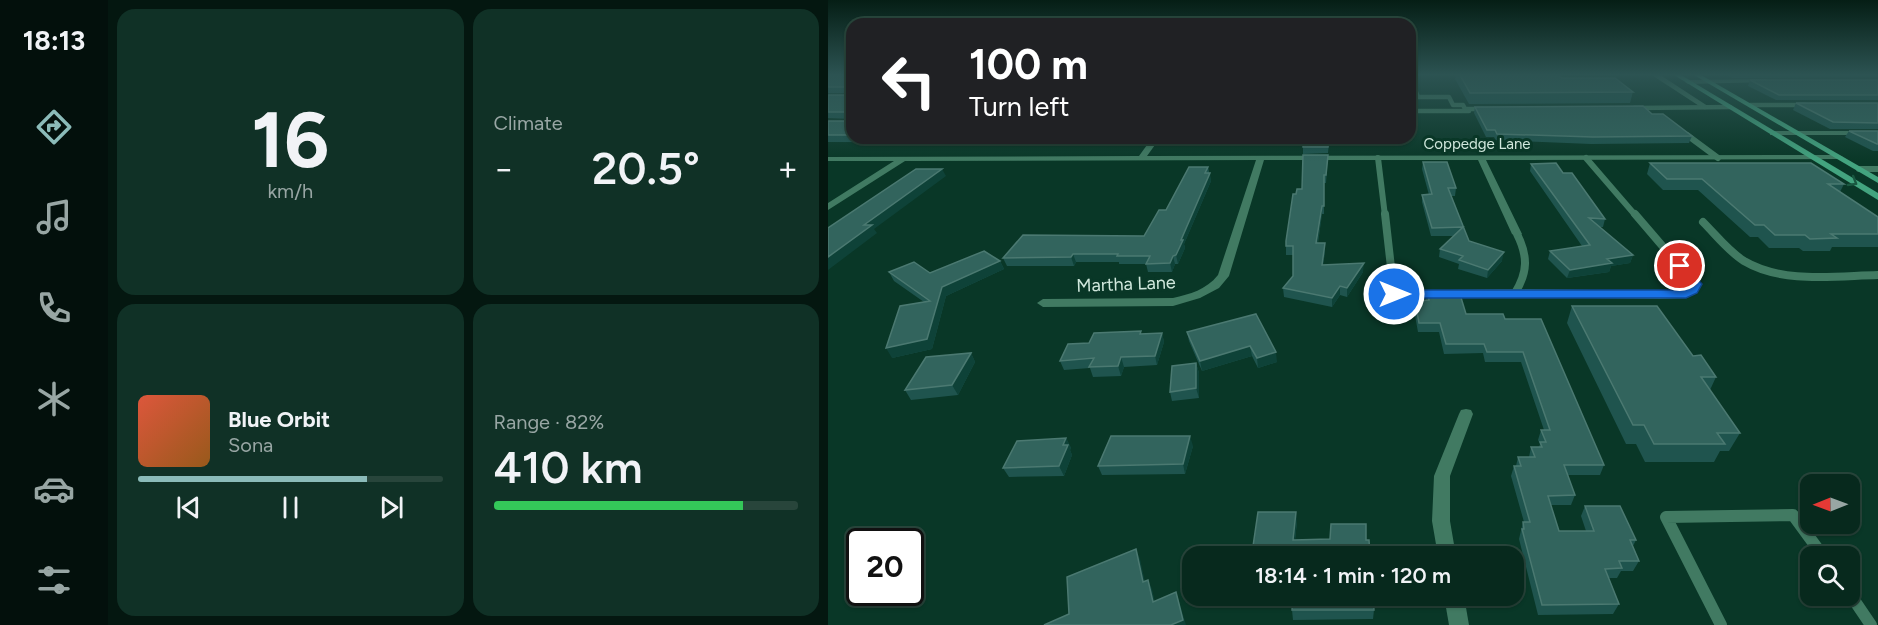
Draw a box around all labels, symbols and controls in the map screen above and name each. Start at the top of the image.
text: 18:13 [23,24,85,57]
text: 100 m [969,39,1088,90]
icon: left [870,42,948,120]
text: Turn left [969,90,1069,123]
text: 16 [251,93,329,187]
icon: directions [33,106,75,148]
text: Climate [494,111,563,135]
street label: Coppedge Lane [1424,135,1530,153]
text: 20.5° [592,141,700,195]
text: − [494,149,514,188]
text: + [777,149,798,188]
one-way arrow [1847,174,1857,186]
text: km/h [267,179,313,203]
icon: music [33,196,75,238]
pin [1654,240,1705,291]
icon: arrive [1663,249,1696,282]
position arrow [1362,262,1426,326]
street label: Martha Lane [1076,271,1176,297]
icon: phone [33,287,75,329]
icon: climate [33,378,75,420]
text: Blue Orbit [228,406,330,433]
text: Range · 82% [494,410,604,434]
text: Sona [228,433,273,457]
text: 410 km [494,440,643,494]
icon: car [33,468,75,510]
north arrow [1800,474,1860,534]
map controls [1800,474,1860,606]
icon: previous [172,491,205,524]
icon: pause [274,491,307,524]
icon: next [375,491,408,524]
speed limit sign: 20 [846,528,924,606]
button: search [1800,546,1860,606]
icon: filters [33,559,75,601]
text: 18:14 · 1 min · 120 m [1255,562,1451,589]

